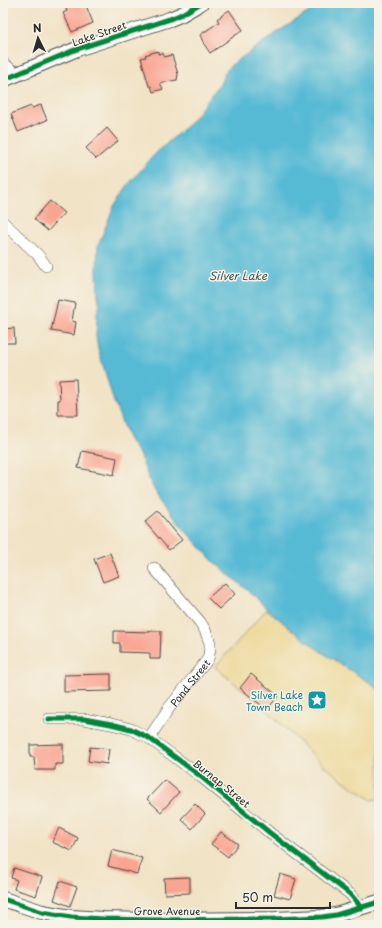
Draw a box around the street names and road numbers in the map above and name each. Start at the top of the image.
street label: Lake Street [70,17,128,49]
street label: Pond Street [166,655,213,709]
street label: Burnap Street [190,755,254,811]
street label: Grove Avenue [134,903,200,918]

